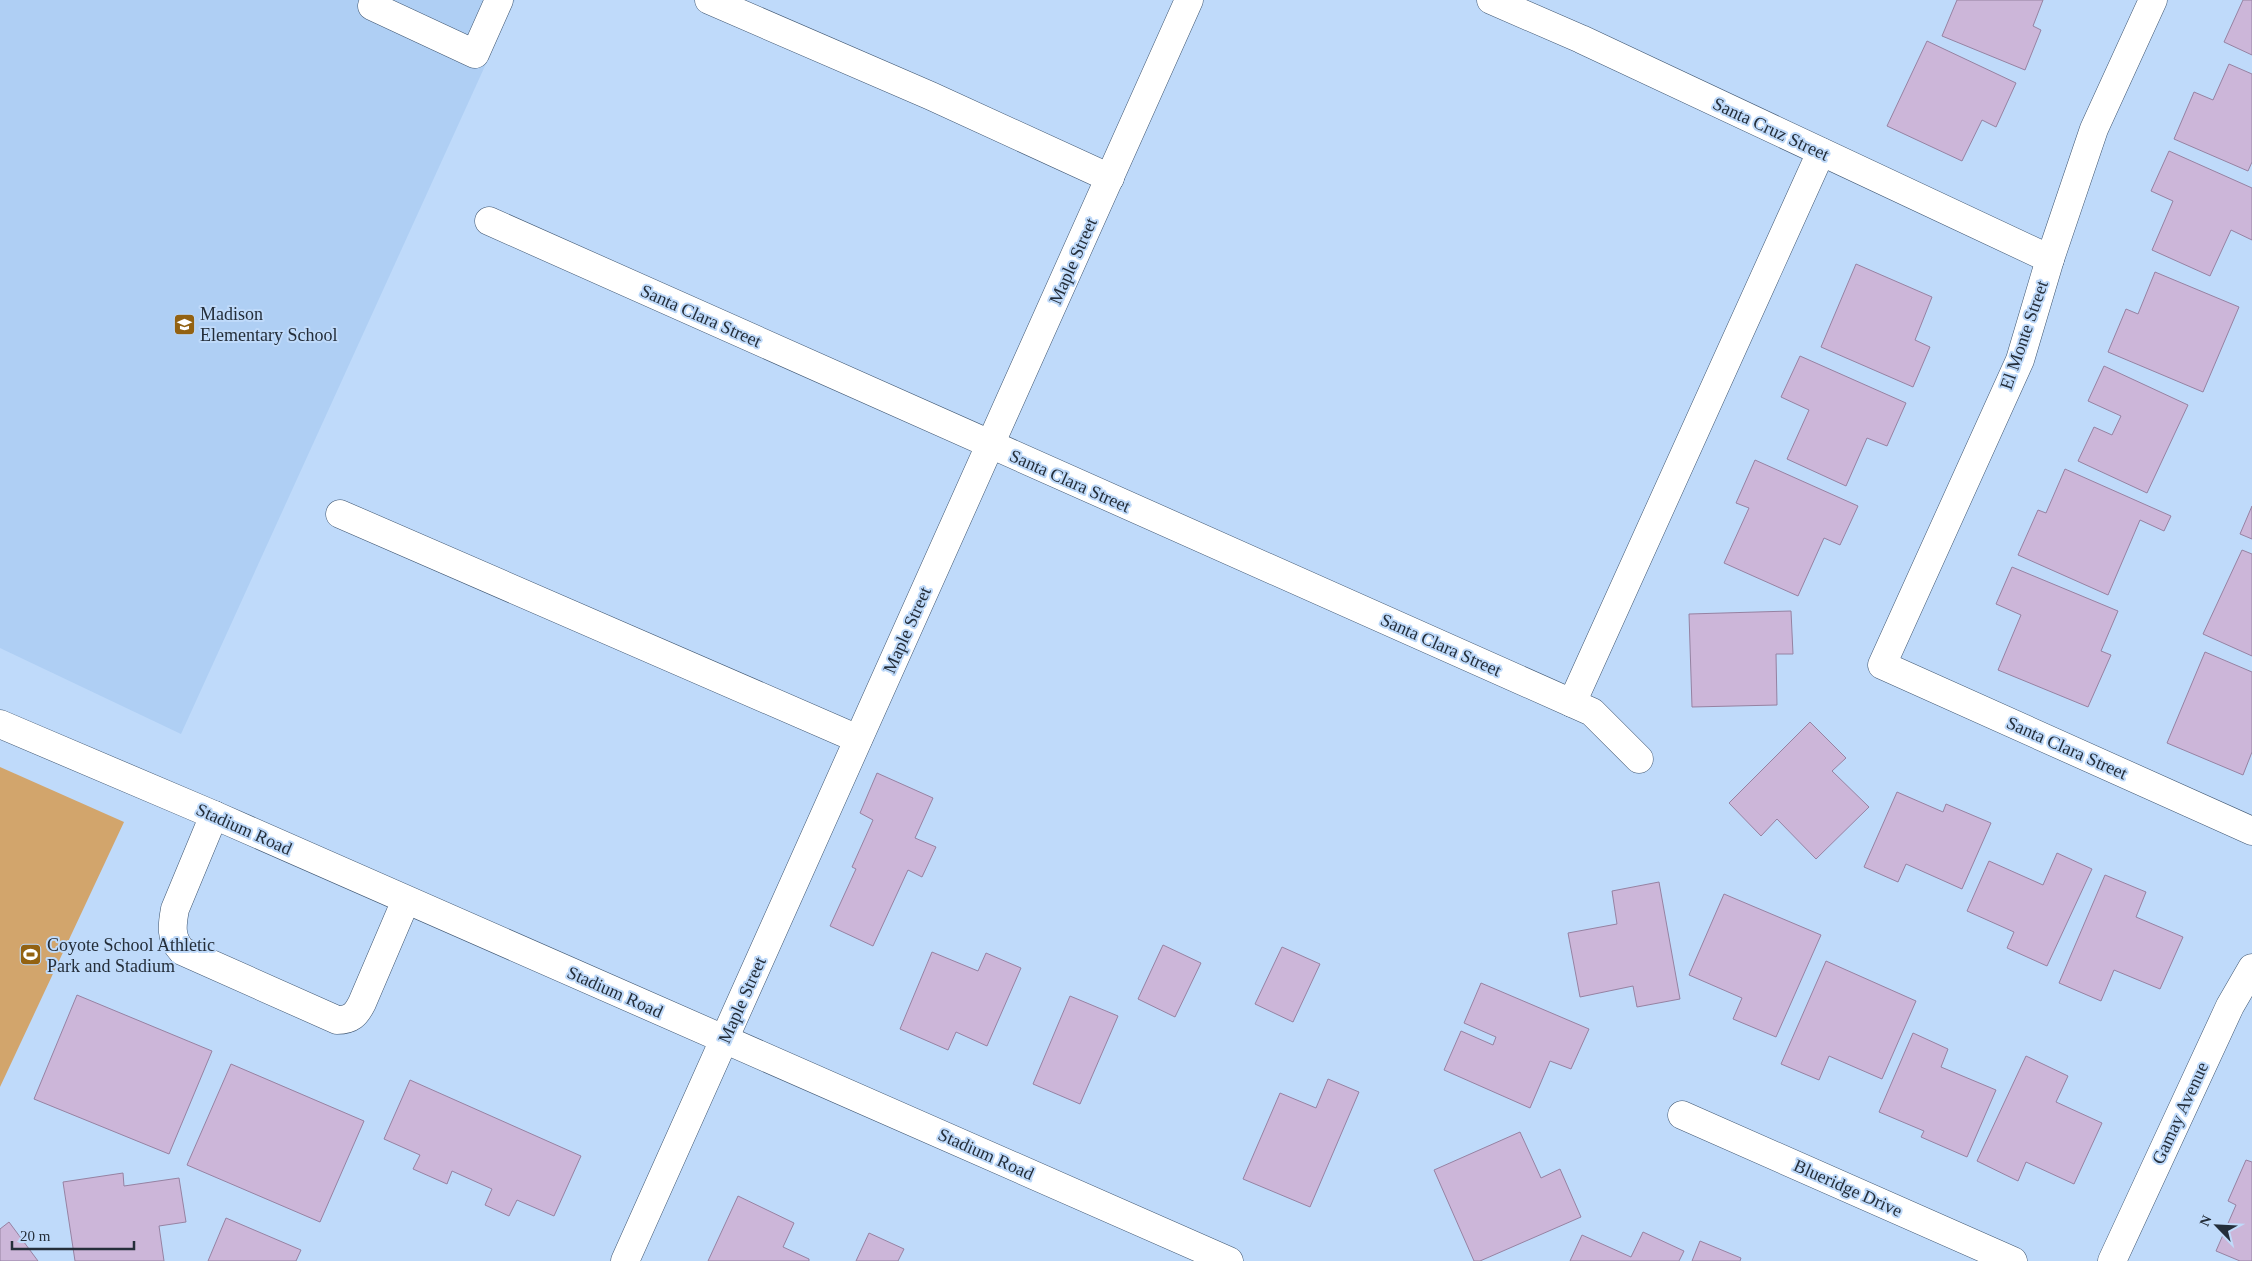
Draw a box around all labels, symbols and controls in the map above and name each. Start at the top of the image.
street label: Santa Cruz Street [1710,93,1832,165]
street label: Maple Street [1045,215,1101,307]
street label: El Monte Street [1996,278,2052,392]
street label: Santa Clara Street [638,280,764,352]
place label: Madison Elementary School [200,304,337,345]
school or university icon: Madison Elementary School [172,312,196,336]
street label: Santa Clara Street [1007,445,1133,517]
street label: Maple Street [879,584,935,676]
street label: Santa Clara Street [1378,609,1504,681]
street label: Santa Clara Street [2004,712,2130,784]
street label: Stadium Road [193,799,295,859]
place label: Coyote School Athletic Park and Stadium [47,935,215,976]
sports icon: Coyote School Athletic Park and Stadium [19,943,43,967]
street label: Maple Street [714,954,770,1046]
street label: Stadium Road [564,962,666,1022]
street label: Gamay Avenue [2148,1059,2212,1167]
street label: Stadium Road [935,1124,1037,1184]
street label: Blueridge Drive [1791,1155,1905,1221]
north arrow [2192,1201,2242,1251]
text: N [2197,1213,2214,1229]
scale bar [12,1218,135,1250]
text: 20 m [20,1228,51,1244]

